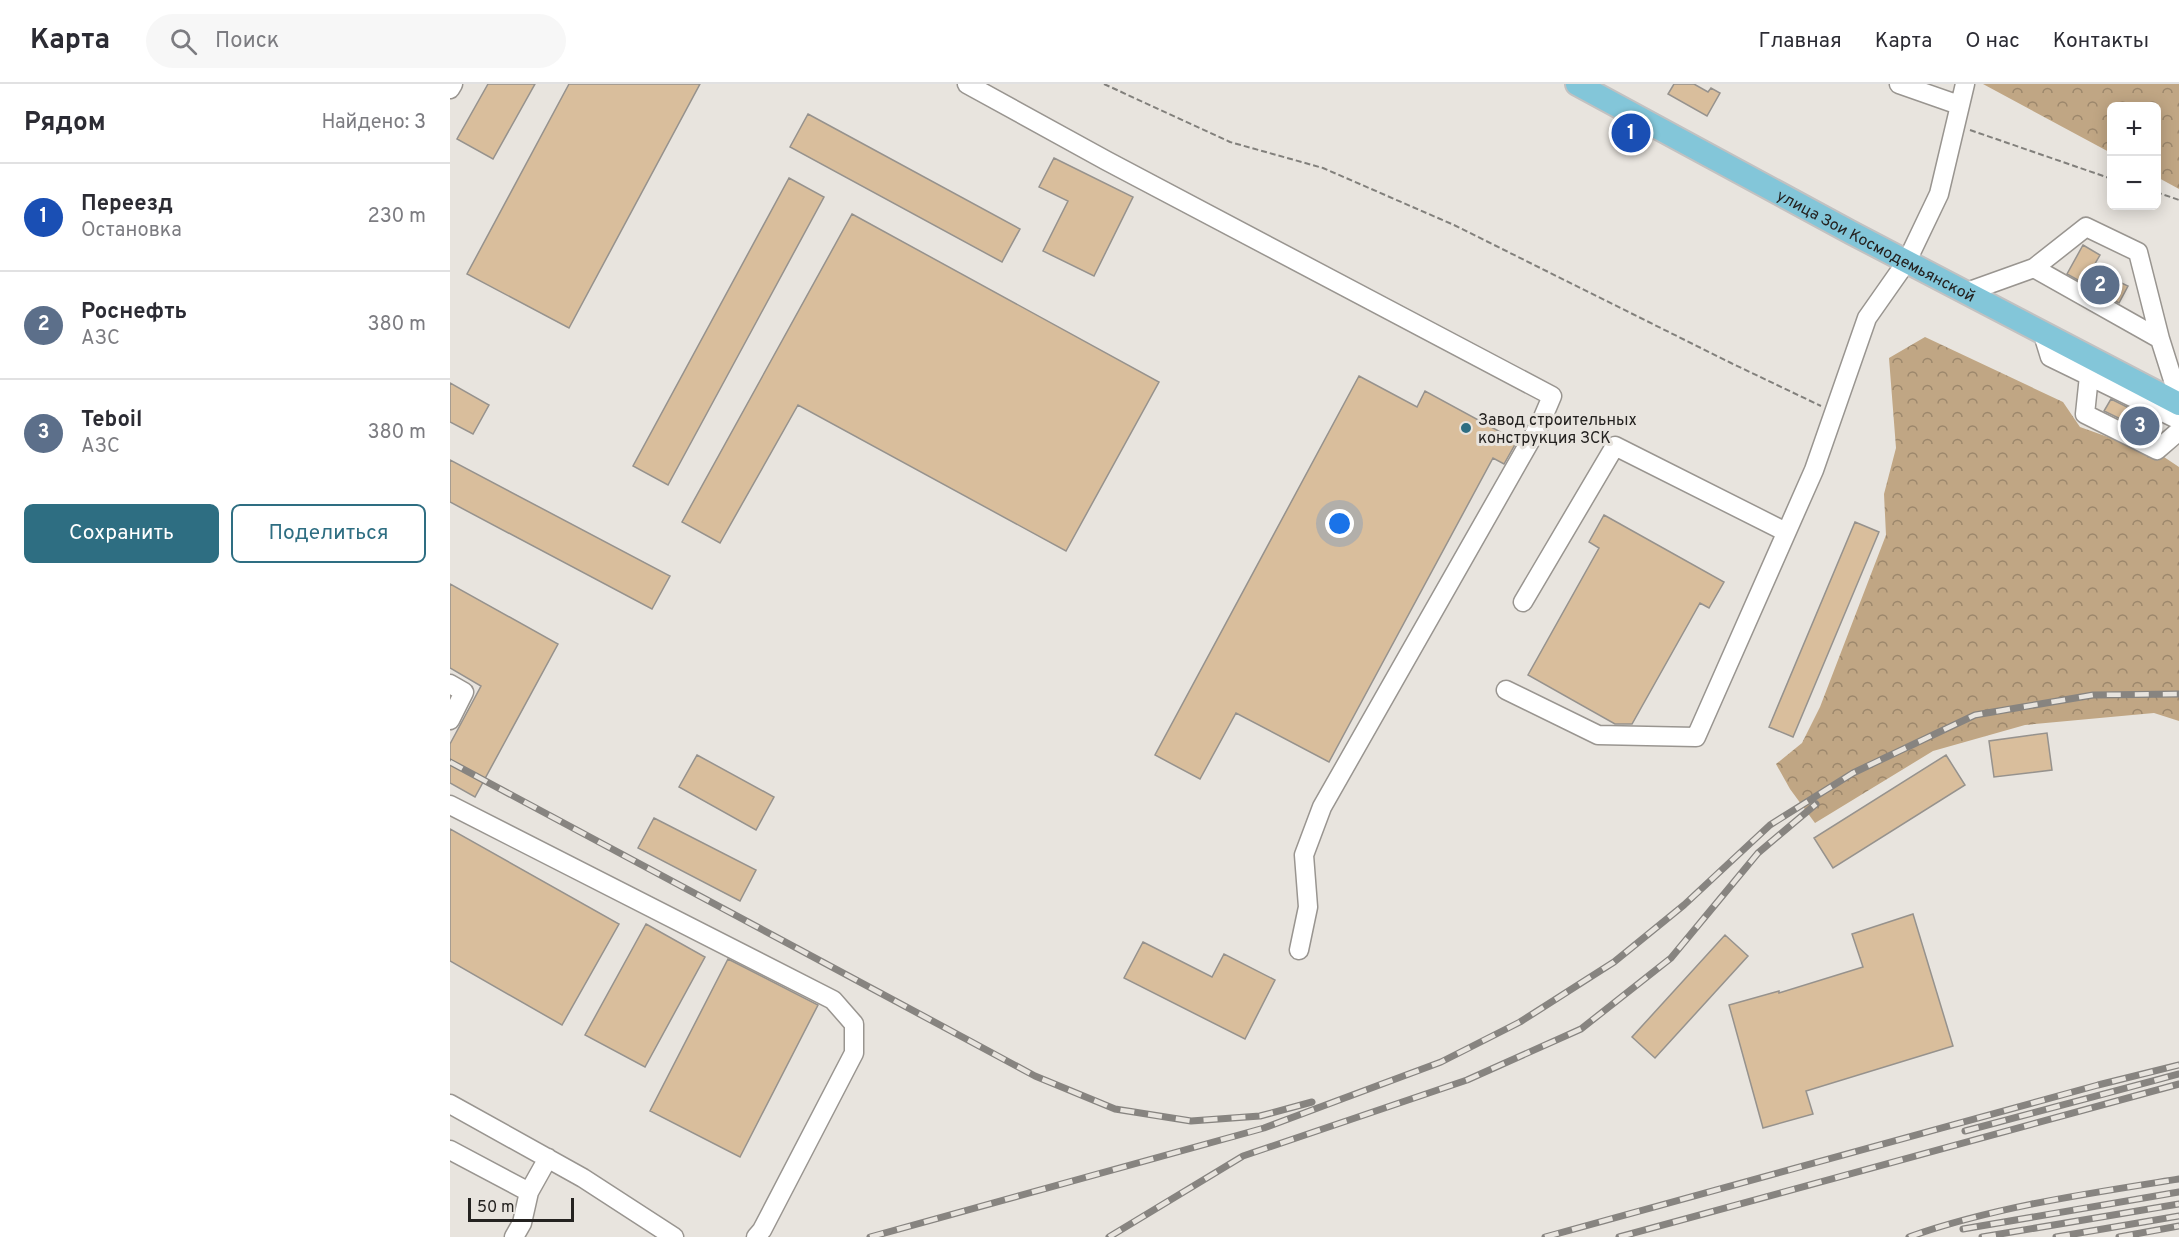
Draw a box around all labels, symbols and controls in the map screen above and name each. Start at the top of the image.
search box [146,14,566,68]
text: Карта [30,23,110,59]
icon: search [167,25,200,58]
text: Поиск [215,28,279,55]
text: Главная [1758,28,1842,55]
text: Карта [1875,28,1932,55]
text: О нас [1965,28,2020,55]
text: Контакты [2053,28,2149,55]
map controls [2107,102,2161,210]
button: + [2107,102,2161,156]
text: Рядом [24,107,106,140]
text: Найдено: 3 [322,110,426,136]
pin: 1 [1612,110,1650,156]
button: − [2107,156,2161,210]
street label: улица Зои Космодемьянской [1773,186,1978,308]
text: Переезд [81,191,173,218]
text: 1 [40,204,48,230]
text: 230 m [367,204,426,230]
text: Остановка [81,218,182,244]
pin: 2 [2080,262,2120,308]
text: Роснефть [81,299,187,326]
text: 2 [37,312,50,338]
text: 380 m [367,312,426,338]
text: АЗС [81,326,120,352]
pin: 3 [2120,404,2160,448]
text: Teboil [81,407,143,434]
place label: Завод строительных конструкция ЗСК [1478,411,1637,449]
text: 3 [38,420,50,446]
text: 380 m [367,420,426,446]
marker: Завод строительных конструкция ЗСК [1459,421,1473,435]
text: АЗС [81,434,120,460]
button: Сохранить [24,504,219,563]
button: Поделиться [231,504,426,563]
your location [1325,509,1354,538]
scale bar [468,1195,574,1222]
text: 50 m [477,1198,515,1218]

